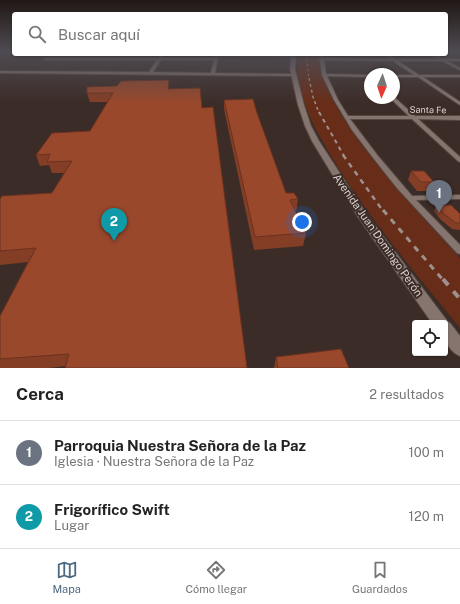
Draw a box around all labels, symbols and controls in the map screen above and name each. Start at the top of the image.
search box [12,12,448,56]
icon: search [26,23,48,45]
text: Buscar aquí [58,26,140,43]
north arrow [364,68,400,104]
street label: Santa Fe [409,104,447,115]
street label: Avenida Juan Domingo Perón [331,171,425,299]
pin: 1 [426,180,452,213]
pin: 2 [101,208,127,241]
your location [292,212,312,232]
map controls [412,320,448,356]
button: locate [412,320,448,356]
text: Cerca [16,384,64,404]
text: 2 resultados [369,387,444,402]
text: Parroquia Nuestra Señora de la Paz [54,437,306,454]
text: 1 [26,445,32,460]
text: 100 m [408,445,444,460]
text: Iglesia · Nuestra Señora de la Paz [54,454,254,469]
text: Frigorífico Swift [54,501,170,518]
text: 2 [25,509,33,524]
text: 120 m [409,509,444,524]
text: Lugar [54,518,89,533]
tab: Mapa [52,559,81,595]
tab: Cómo llegar [186,559,247,595]
tab: Guardados [352,559,408,595]

